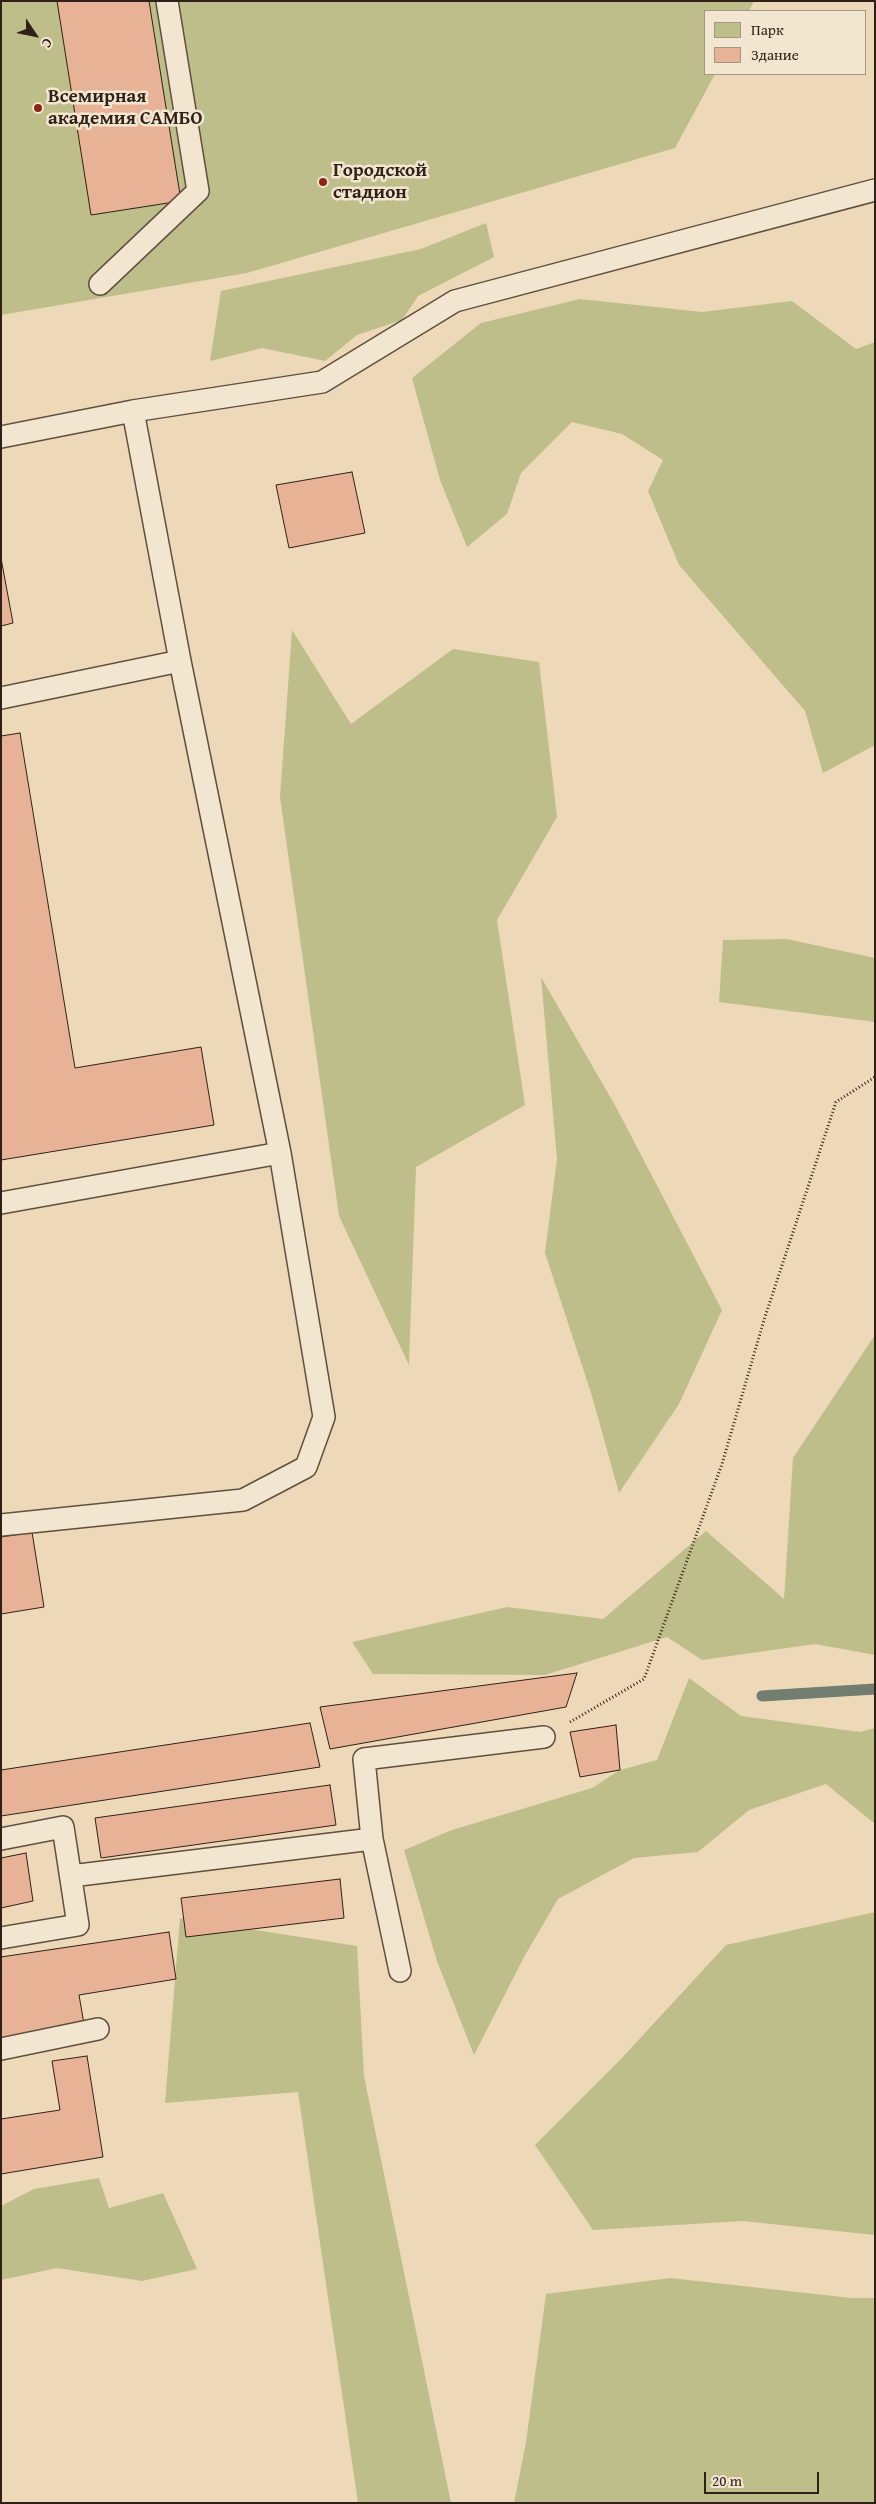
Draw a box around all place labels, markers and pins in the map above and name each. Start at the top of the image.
place label: Всемирная академия САМБО [48,86,203,130]
marker: Всемирная академия САМБО [32,102,44,114]
place label: Городской стадион [333,160,427,204]
marker: Городской стадион [317,176,329,188]

